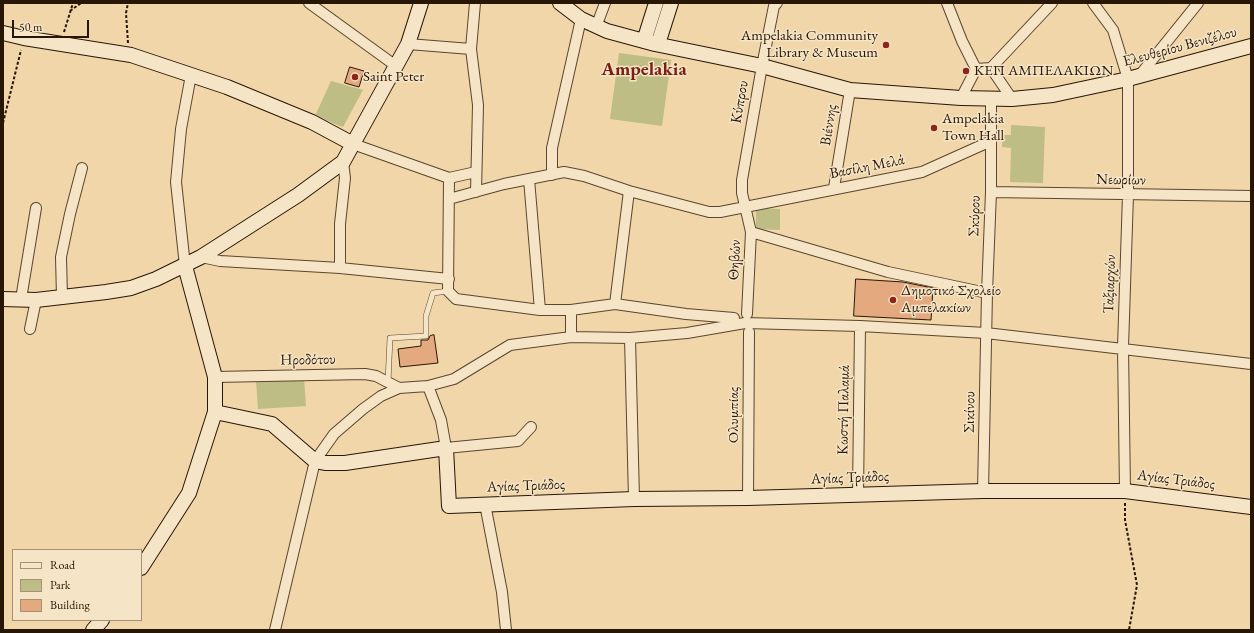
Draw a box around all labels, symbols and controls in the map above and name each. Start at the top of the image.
scale bar [14,12,91,38]
text: 50 m [19,19,42,35]
street label: Ελευθερίου Βενιζέλου [1121,23,1239,71]
place label: Ampelakia Community Library & Museum [741,27,878,62]
marker: Ampelakia Community Library & Museum [881,40,891,50]
district label: Ampelakia [601,59,687,81]
place label: ΚΕΠ ΑΜΠΕΛΑΚΙΩΝ [974,62,1113,80]
marker: ΚΕΠ ΑΜΠΕΛΑΚΙΩΝ [961,66,971,76]
place label: Saint Peter [363,68,424,86]
marker: Saint Peter [350,72,360,82]
street label: Κύπρου [727,79,753,125]
street label: Βιέννης [817,103,841,147]
place label: Ampelakia Town Hall [942,110,1004,145]
marker: Ampelakia Town Hall [929,123,939,133]
street label: Βασίλη Μελά [828,151,906,183]
street label: Νεωρίων [1096,171,1146,189]
street label: Σκύρου [965,195,985,237]
street label: Θηβών [725,239,745,281]
street label: Ταξιαρχών [1100,254,1120,314]
place label: Δημοτικό Σχολείο Αμπελακίων [901,282,1001,317]
marker: Δημοτικό Σχολείο Αμπελακίων [888,295,898,305]
street label: Ηροδότου [280,351,336,369]
street label: Κωστή Παλαμά [834,365,854,455]
street label: Ολυμπίας [725,387,743,443]
street label: Σικίνου [961,391,979,433]
street label: Αγίας Τριάδος [1136,466,1216,494]
street label: Αγίας Τριάδος [811,468,889,488]
street label: Αγίας Τριάδος [487,476,565,496]
legend [12,549,142,621]
text: Road [50,557,75,573]
text: Park [50,577,70,593]
text: Building [50,597,90,613]

